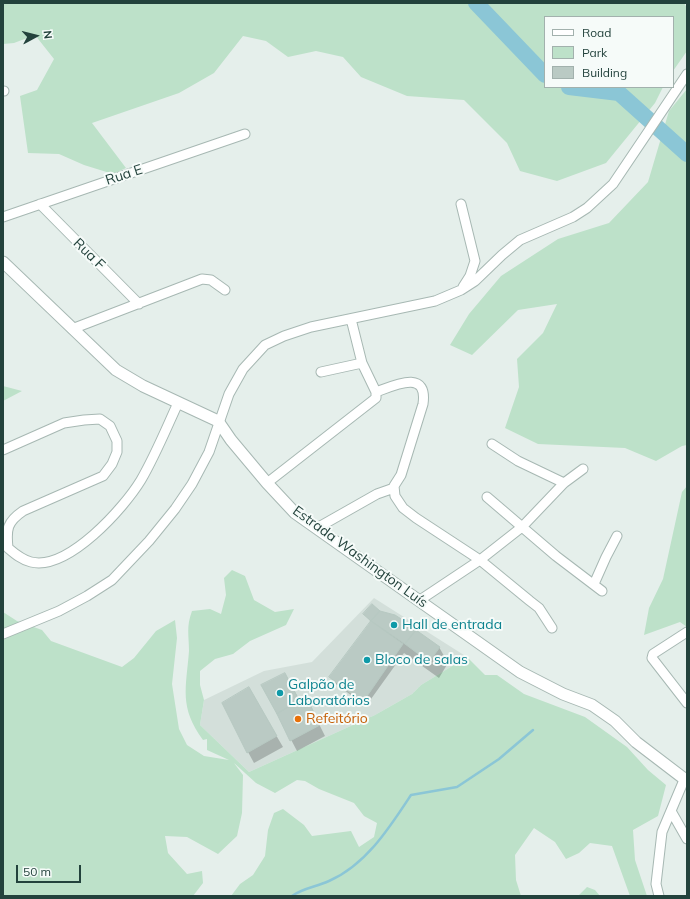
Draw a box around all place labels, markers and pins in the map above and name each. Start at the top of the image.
place label: Hall de entrada [402,617,502,633]
marker: Hall de entrada [389,620,399,630]
place label: Bloco de salas [375,652,468,668]
marker: Bloco de salas [362,655,372,665]
place label: Galpão de Laboratórios [288,677,370,710]
marker: Galpão de Laboratórios [275,688,285,698]
place label: Refeitório [306,711,368,727]
marker: Refeitório [293,714,303,724]

